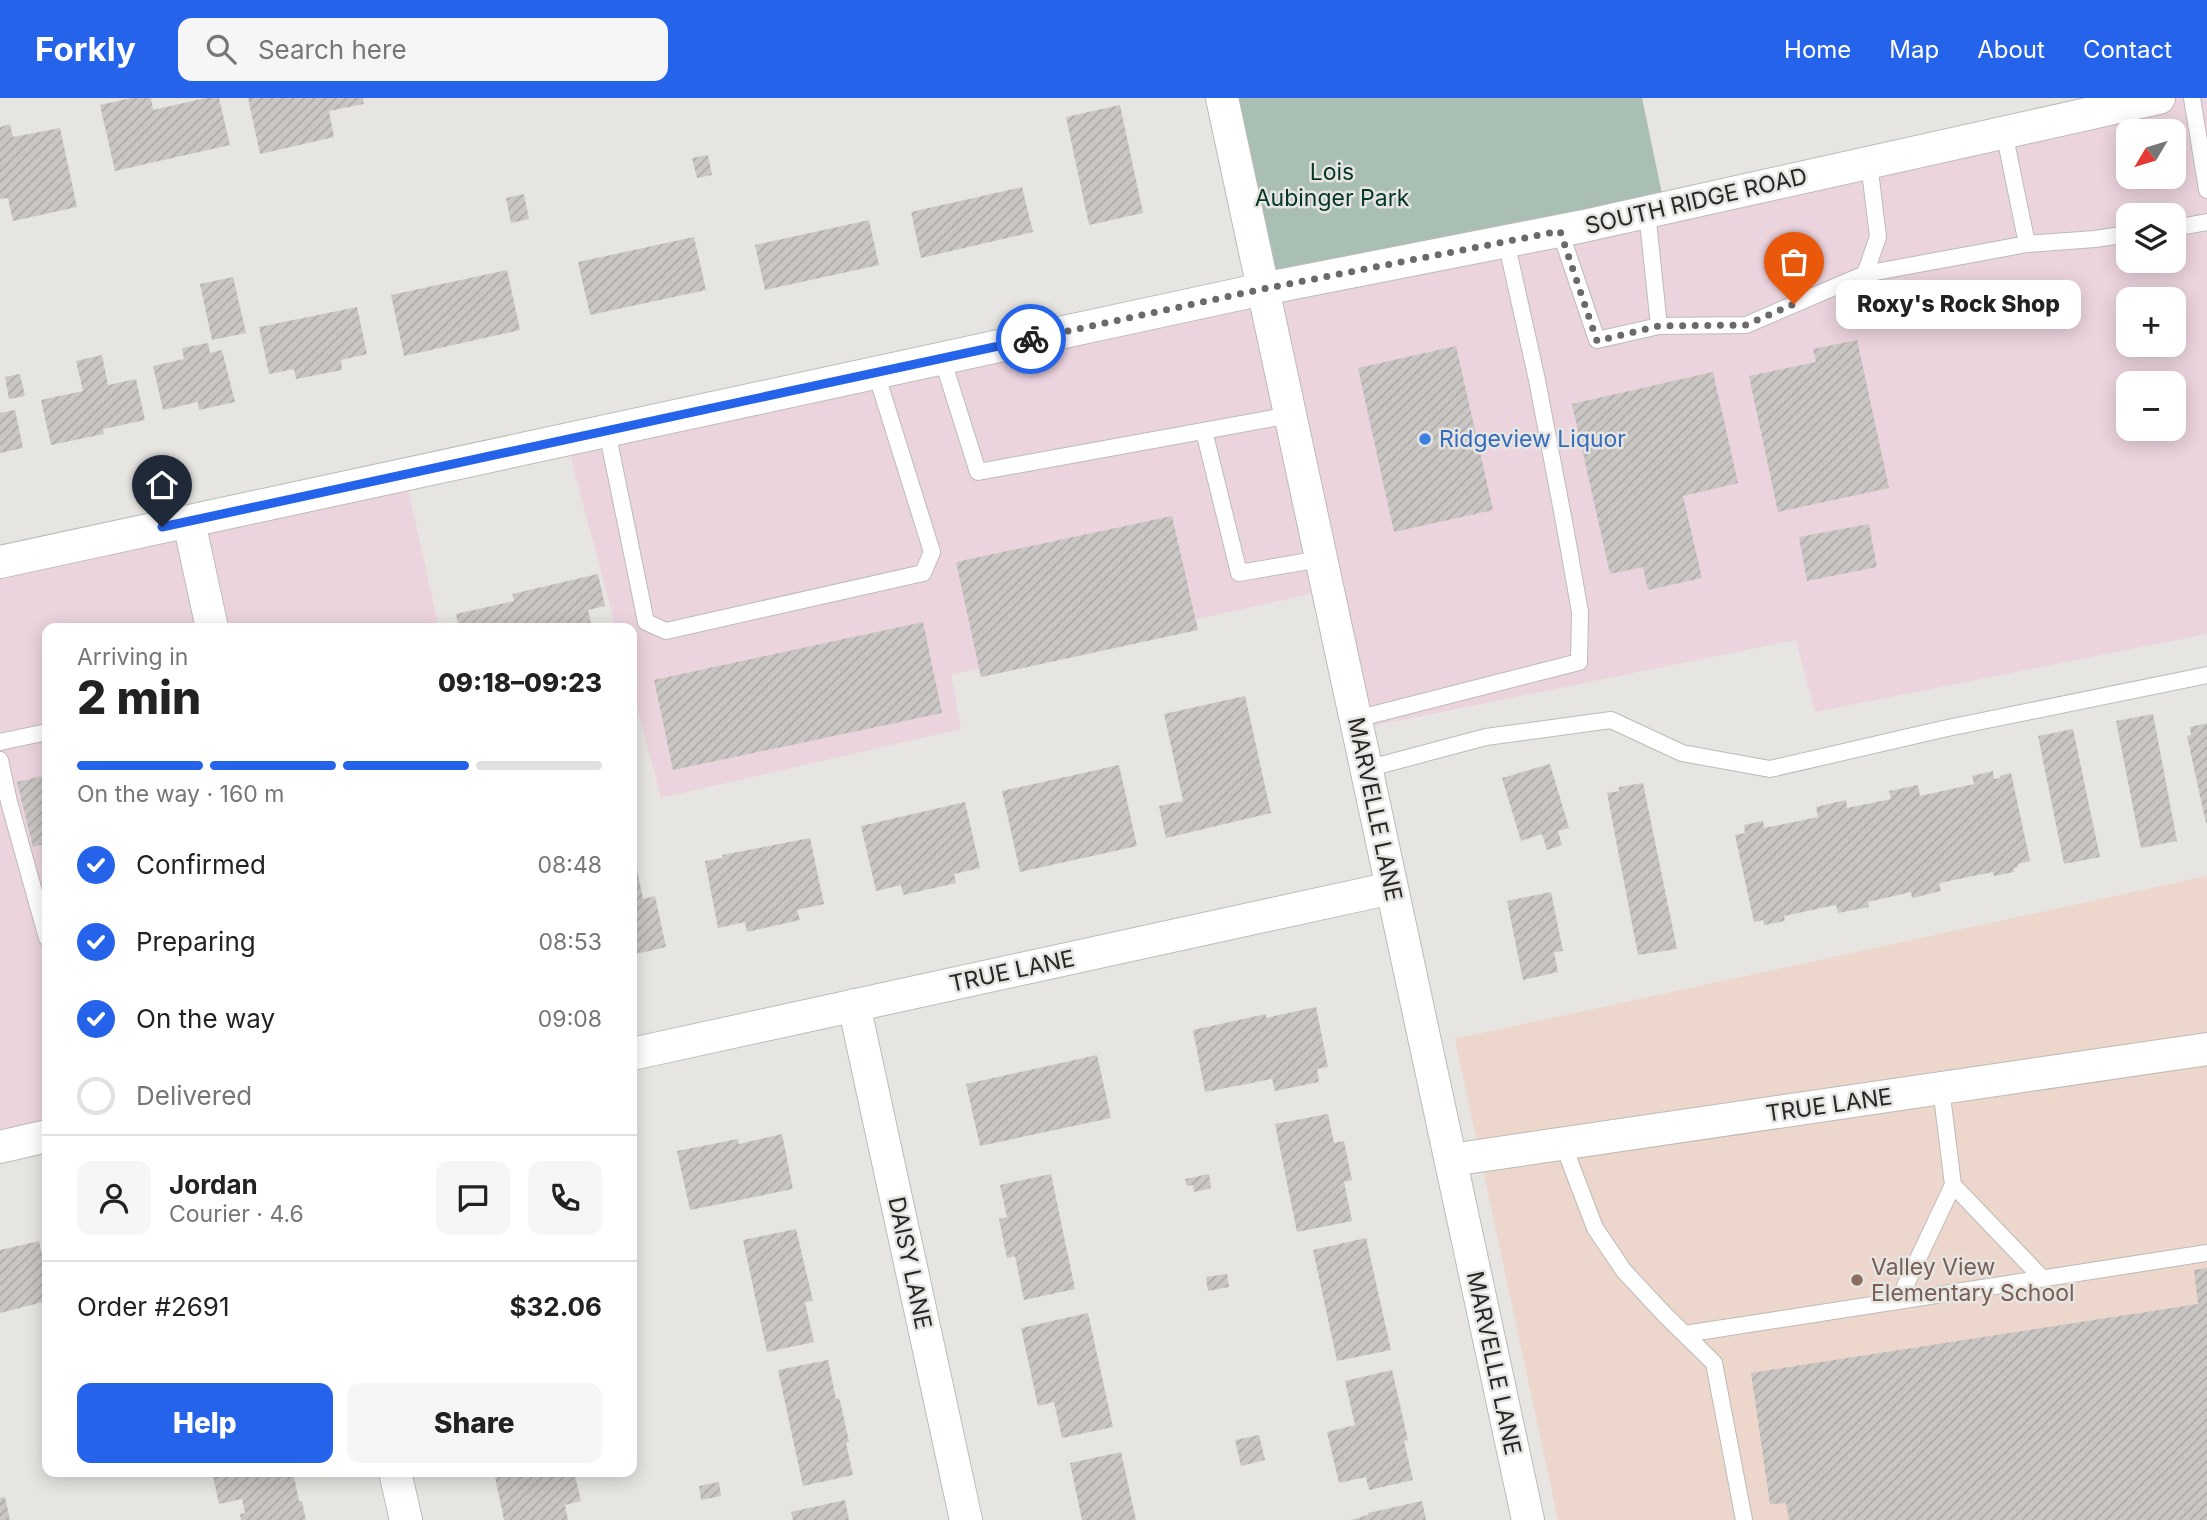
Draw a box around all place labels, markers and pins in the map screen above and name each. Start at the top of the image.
pin [1764,232,1824,304]
callout: Roxy's Rock Shop [1836,280,2081,328]
place label: Ridgeview Liquor [1439,425,1626,453]
marker: Ridgeview Liquor [1417,431,1433,447]
pin [132,455,192,527]
place label: Valley View Elementary School [1871,1253,2075,1307]
marker: Valley View Elementary School [1849,1272,1865,1288]

